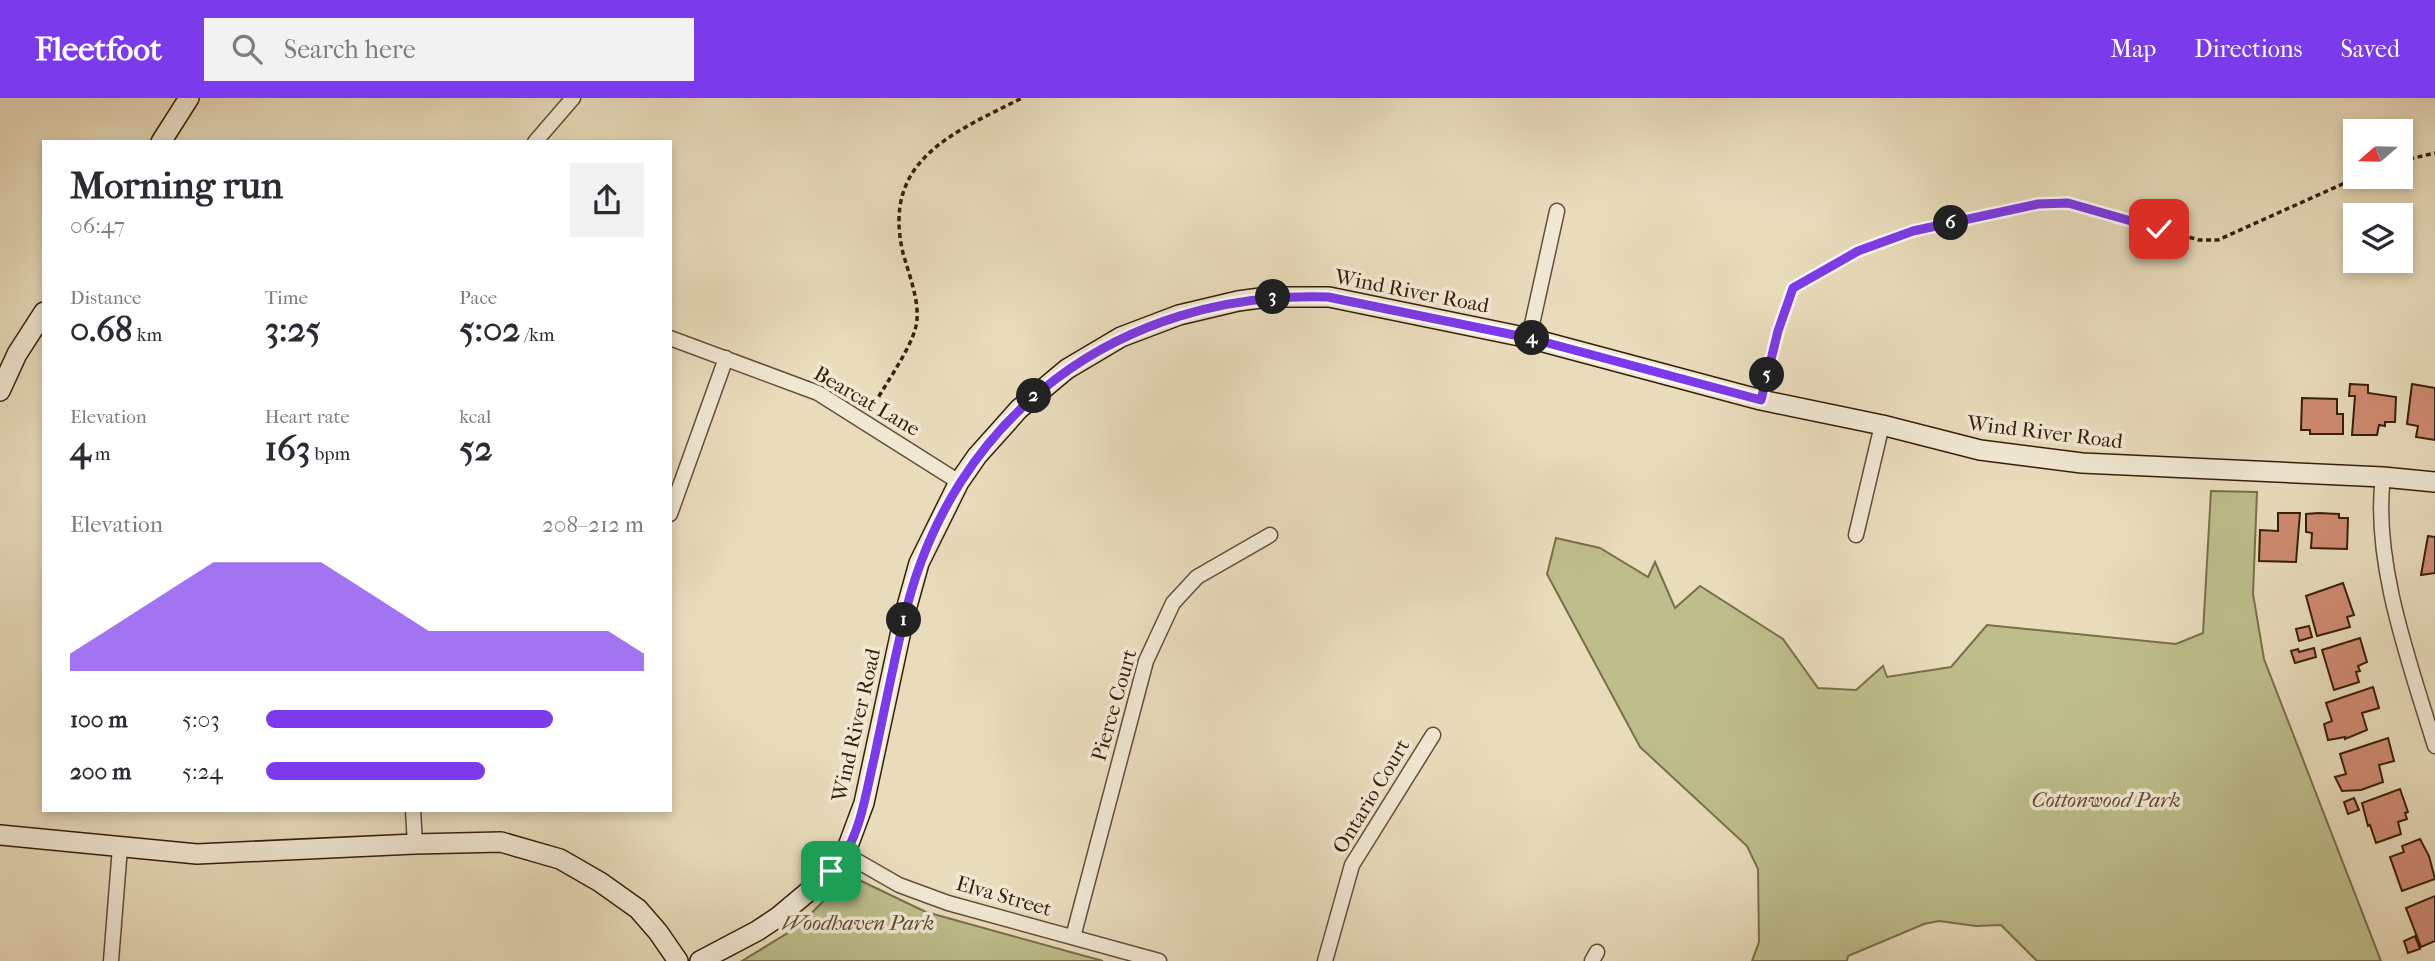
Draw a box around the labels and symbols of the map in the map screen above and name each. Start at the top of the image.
north arrow [2343,119,2413,189]
pin [2129,199,2189,259]
pin: 6 [1934,206,1968,240]
street label: Wind River Road [1332,264,1492,318]
pin: 3 [1256,280,1290,314]
pin: 4 [1514,320,1550,356]
pin: 5 [1750,358,1784,392]
street label: Bearcat Lane [810,361,924,441]
pin: 2 [1016,378,1052,414]
street label: Wind River Road [1965,410,2125,454]
pin: 1 [886,602,922,638]
street label: Wind River Road [826,646,885,805]
street label: Pierce Court [1087,646,1142,764]
street label: Ontario Court [1327,734,1415,857]
park label: Cottonwood Park [2031,788,2181,812]
pin [801,841,861,901]
street label: Elva Street [953,871,1055,921]
park label: Woodhaven Park [782,911,934,935]

